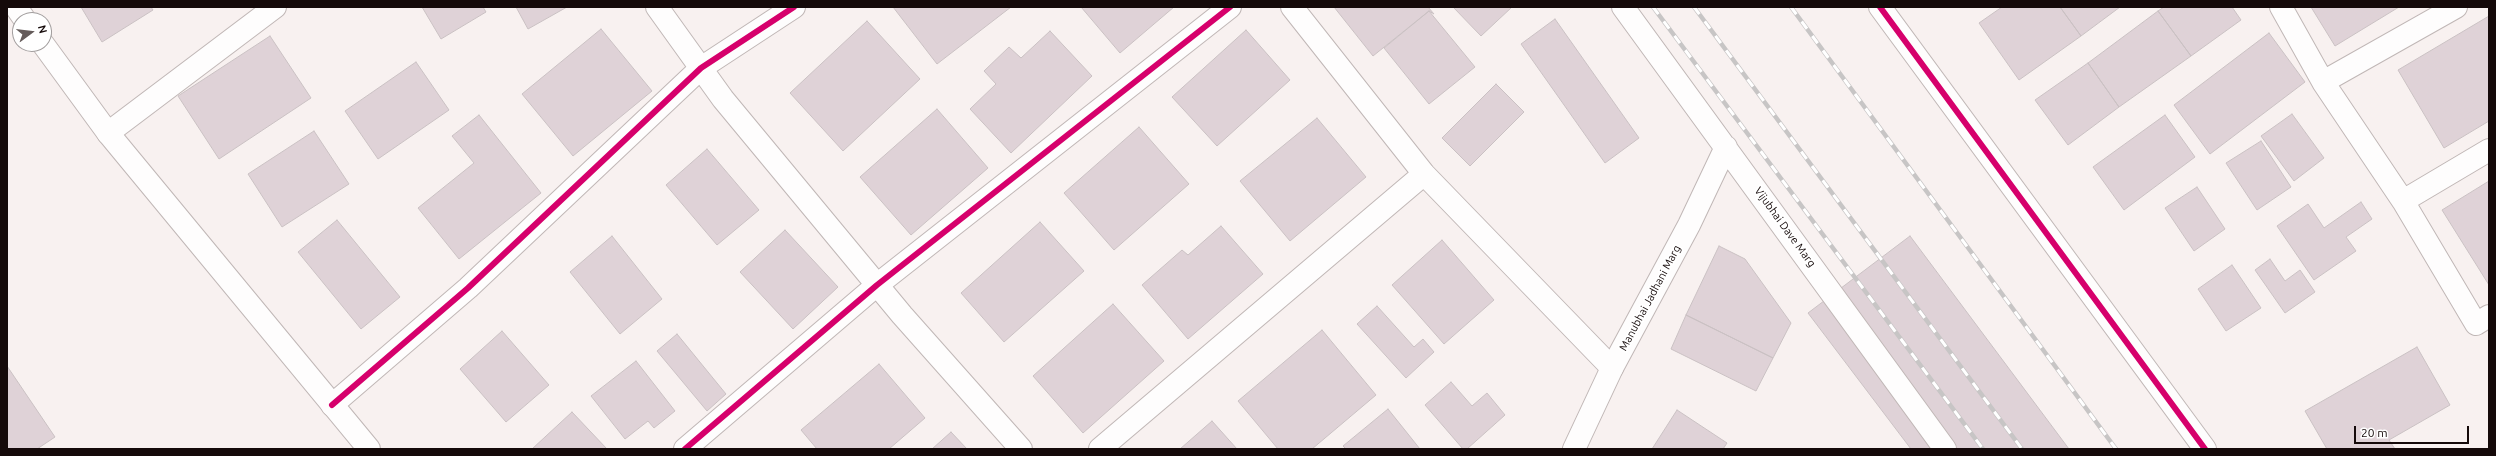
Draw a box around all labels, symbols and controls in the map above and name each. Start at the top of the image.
north arrow [12,12,52,52]
text: N [36,24,49,35]
street label: Vijubhai Dave Marg [1752,184,1818,270]
street label: Manubhai Jadhani Marg [1616,243,1684,353]
scale bar [2356,418,2471,444]
text: 20 m [2361,426,2388,439]

